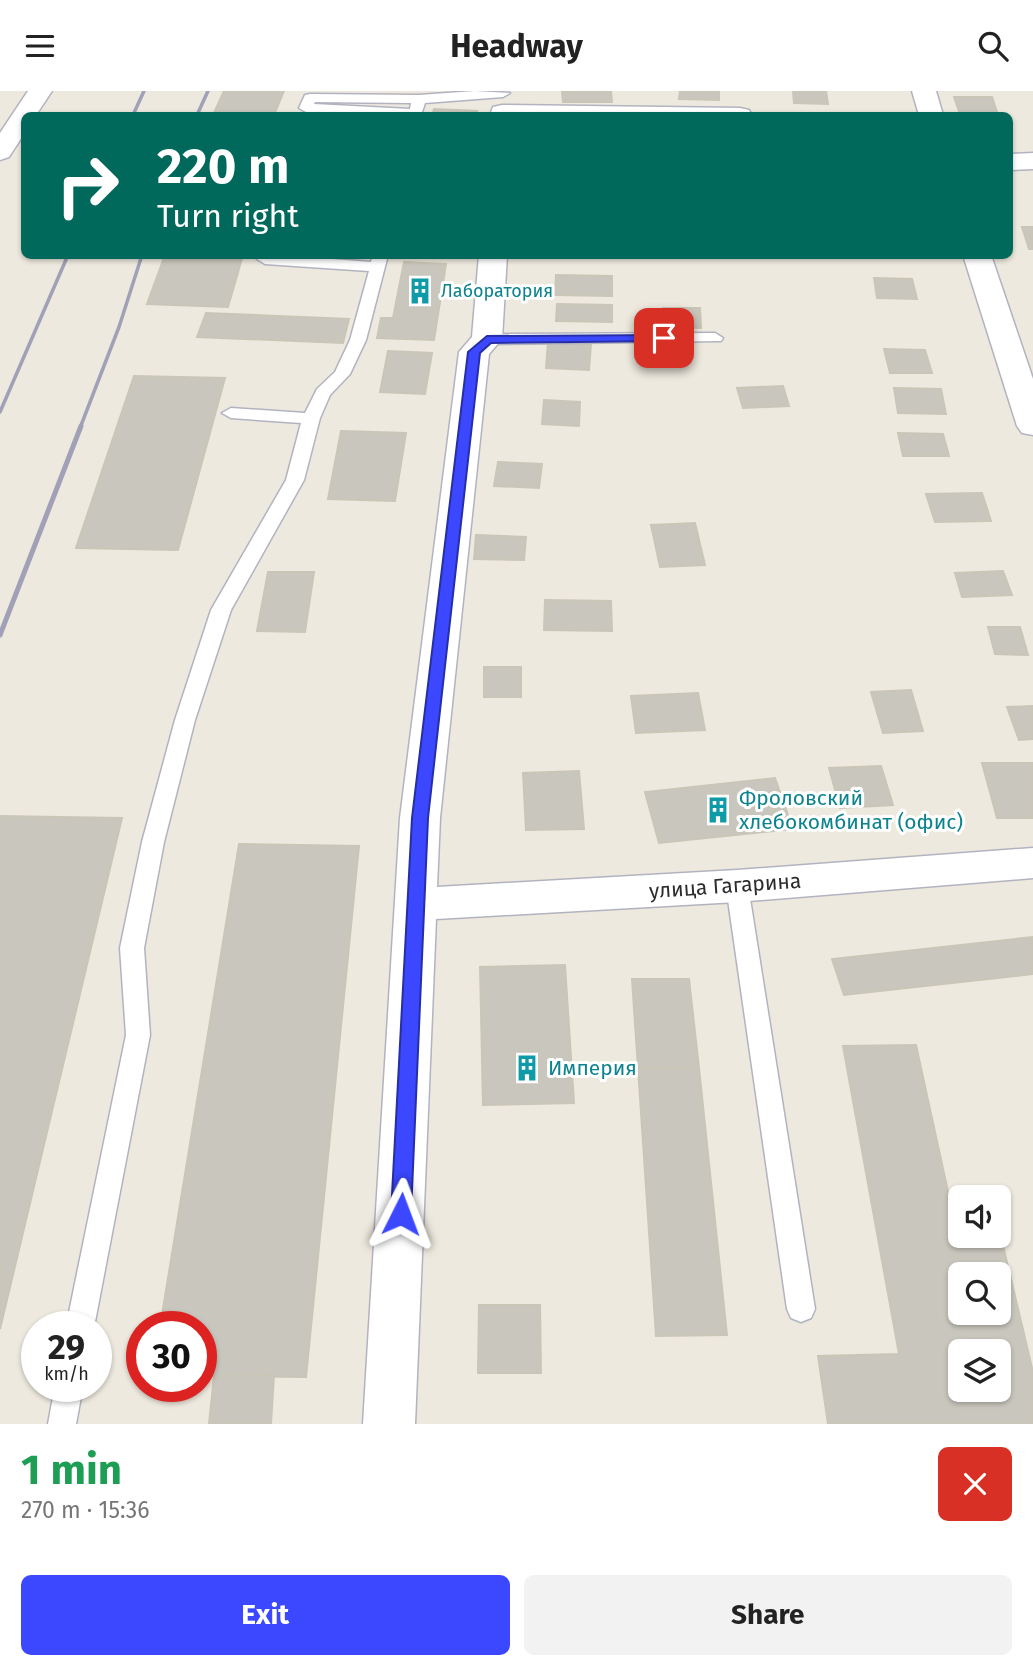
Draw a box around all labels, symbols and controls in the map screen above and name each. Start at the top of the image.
icon: menu [21,27,59,65]
text: Headway [450,27,583,65]
icon: search [974,27,1012,65]
text: 220 m [157,137,289,196]
icon: right [42,140,133,231]
text: Turn right [157,197,299,235]
building icon: Лаборатория [405,276,435,306]
place label: Лаборатория [441,280,553,302]
pin [634,308,694,368]
icon: arrive [645,319,683,357]
place label: Фроловский хлебокомбинат (офис) [739,785,963,835]
building icon: Фроловский хлебокомбинат (офис) [703,795,733,825]
street label: улица Гагарина [648,868,802,904]
building icon: Империя [512,1053,542,1083]
place label: Империя [548,1055,637,1081]
position arrow [364,1177,438,1251]
map controls [948,1185,1011,1402]
button: sound [948,1185,1011,1248]
button: search [948,1262,1011,1325]
speed limit sign: 30 [126,1311,217,1402]
text: 29 [48,1326,85,1368]
button: layers [948,1339,1011,1402]
text: km/h [44,1363,89,1385]
text: 1 min [21,1445,122,1495]
button: close [938,1447,1012,1521]
text: 270 m · 15:36 [21,1496,149,1524]
button: Exit [21,1575,510,1655]
button: Share [524,1575,1012,1655]

